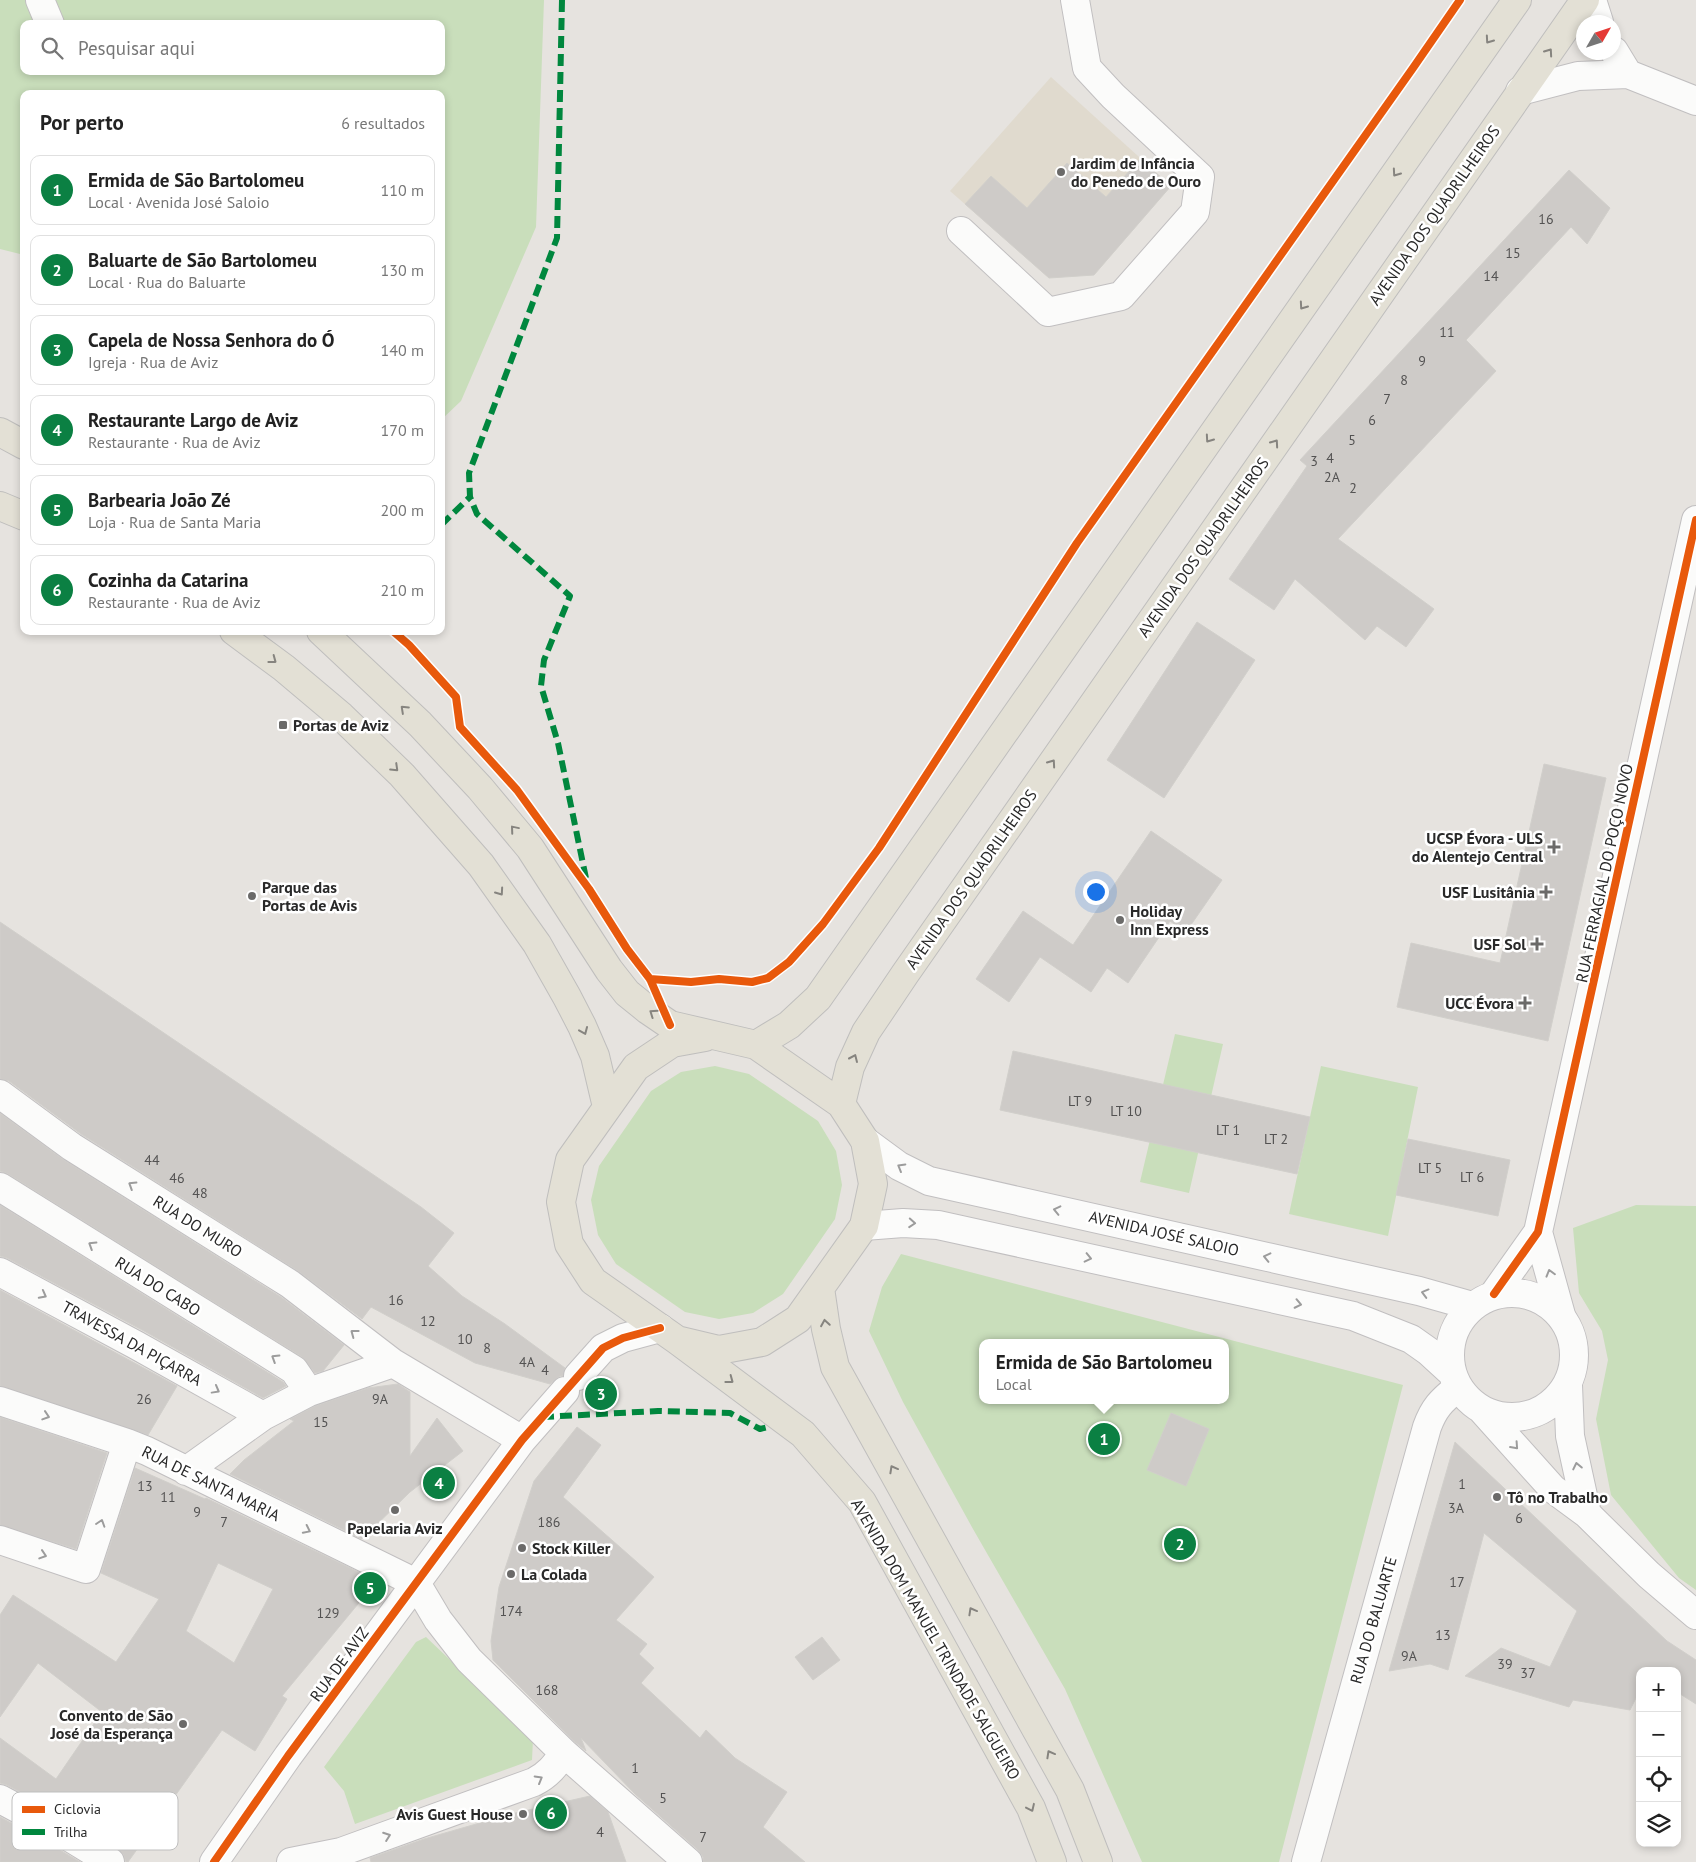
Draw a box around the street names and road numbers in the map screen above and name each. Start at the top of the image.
street label: AVENIDA DOS QUADRILHEIROS [1364,121,1504,309]
street label: AVENIDA DOS QUADRILHEIROS [1133,453,1273,641]
street label: RUA FERRAGIAL DO POÇO NOVO [1571,762,1637,984]
street label: AVENIDA DOS QUADRILHEIROS [901,785,1041,973]
street label: RUA DO MURO [150,1191,246,1261]
street label: AVENIDA JOSÉ SALOIO [1087,1206,1241,1260]
street label: RUA DO CABO [112,1252,204,1320]
street label: TRAVESSA DA PIÇARRA [59,1296,206,1390]
street label: RUA DE SANTA MARIA [139,1441,284,1525]
street label: AVENIDA DOM MANUEL TRINDADE SALGUEIRO [847,1495,1025,1783]
street label: RUA DO BALUARTE [1345,1554,1401,1686]
street label: RUA DE AVIZ [305,1623,373,1705]

